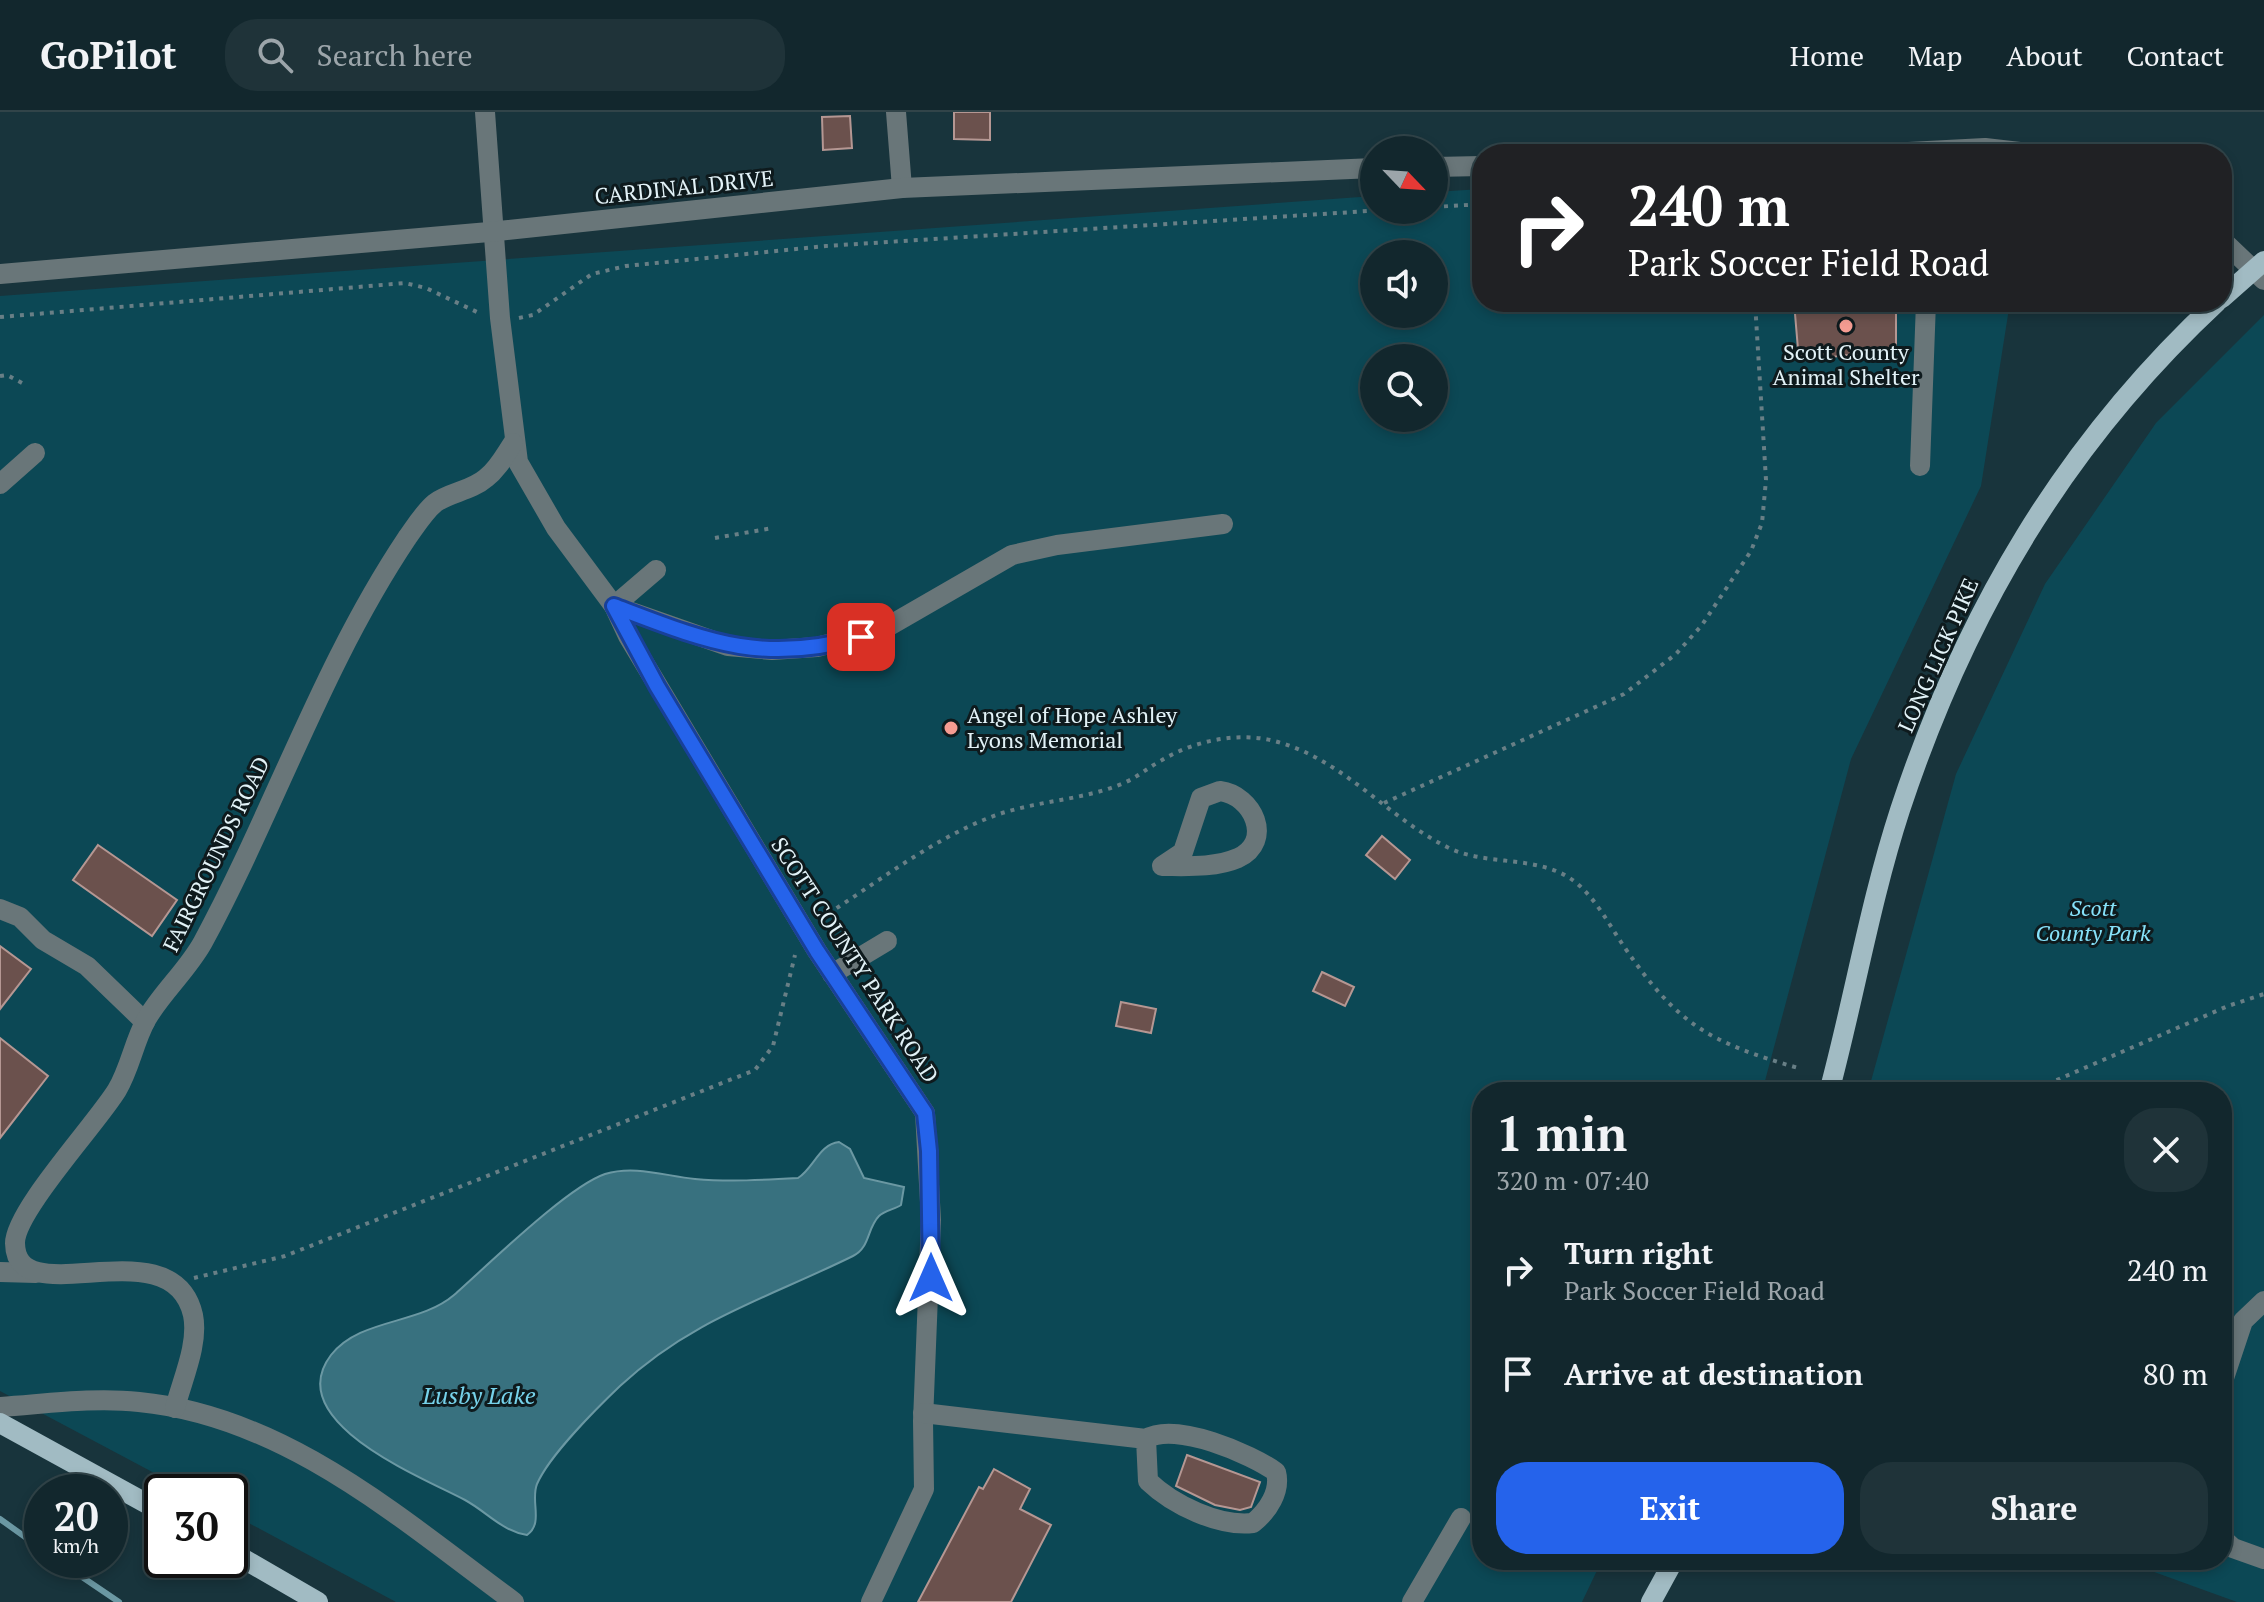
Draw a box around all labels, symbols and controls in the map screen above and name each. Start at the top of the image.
search box [225,19,785,91]
text: GoPilot [40,30,177,80]
icon: search [253,33,297,77]
text: Search here [317,35,473,75]
text: Home [1790,37,1864,74]
text: Map [1908,37,1962,74]
text: About [2006,37,2083,74]
text: Contact [2127,37,2224,74]
north arrow [1360,136,1448,224]
map controls [1360,136,1448,432]
street label: CARDINAL DRIVE [593,163,775,210]
text: 240 m [1628,168,1790,242]
icon: right [1496,176,1600,280]
text: Park Soccer Field Road [1628,239,1989,286]
button: sound [1360,240,1448,328]
marker: Scott County Animal Shelter [1837,317,1855,335]
place label: Scott County Animal Shelter [1773,337,1920,391]
button: search [1360,344,1448,432]
street label: LONG LICK PIKE [1891,573,1985,736]
pin [827,603,895,671]
icon: arrive [839,615,883,659]
place label: Angel of Hope Ashley Lyons Memorial [967,700,1178,754]
marker: Angel of Hope Ashley Lyons Memorial [942,719,960,737]
street label: FAIRGROUNDS ROAD [156,751,275,956]
street label: SCOTT COUNTY PARK ROAD [765,832,946,1088]
park label: Scott County Park [2035,893,2151,947]
text: 1 min [1496,1101,1627,1165]
button: close [2124,1108,2208,1192]
text: 320 m · 07:40 [1496,1163,1649,1197]
text: Turn right [1564,1233,1713,1273]
position arrow [889,1236,973,1320]
icon: right [1496,1248,1540,1292]
text: 240 m [2127,1250,2208,1290]
text: Park Soccer Field Road [1564,1273,1825,1307]
icon: arrive [1496,1352,1540,1396]
text: Arrive at destination [1564,1354,1863,1394]
text: 80 m [2143,1354,2208,1394]
water label: Lusby Lake [421,1379,536,1411]
button: Exit [1496,1462,1844,1554]
button: Share [1860,1462,2208,1554]
speed limit sign: 30 [144,1474,248,1578]
text: 20 [53,1489,99,1542]
text: km/h [53,1532,99,1559]

